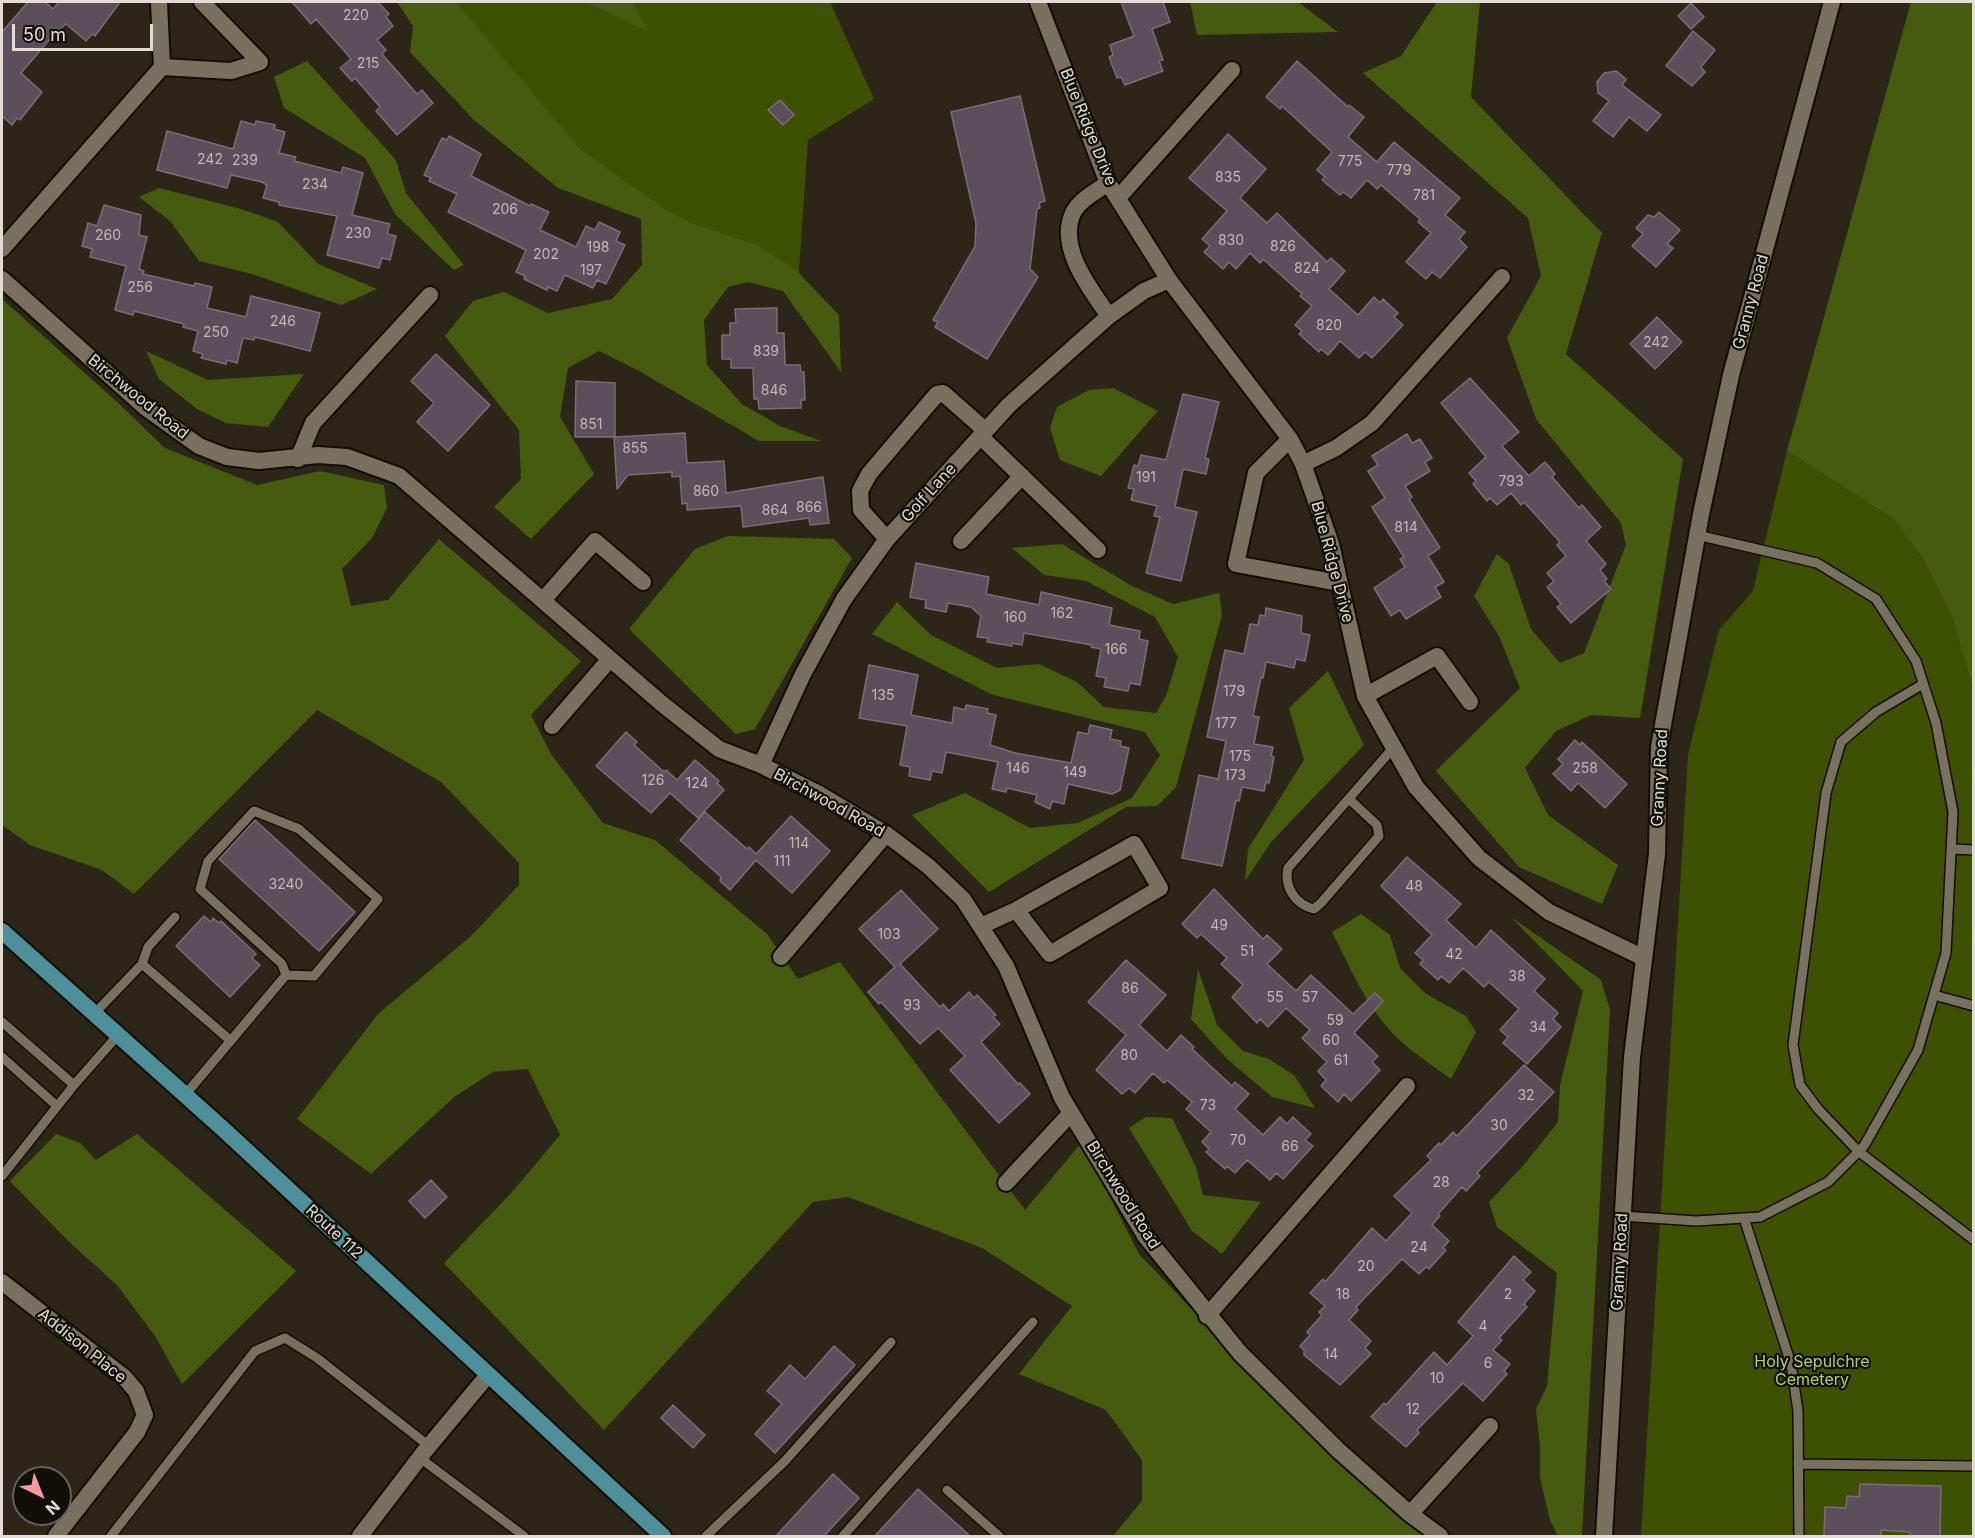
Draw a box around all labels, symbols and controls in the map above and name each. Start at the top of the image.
house number: 220 [343,8,369,24]
scale bar [15,12,156,50]
text: 50 m [23,24,66,45]
house number: 215 [357,56,379,72]
street label: Blue Ridge Drive [1056,65,1120,189]
house number: 242 [197,152,223,168]
house number: 239 [232,153,258,169]
house number: 775 [1338,154,1362,170]
house number: 779 [1387,163,1411,179]
house number: 835 [1215,170,1241,186]
house number: 234 [302,177,328,193]
house number: 781 [1413,188,1435,204]
house number: 206 [492,202,518,218]
house number: 230 [345,226,371,242]
house number: 260 [95,228,121,244]
house number: 830 [1218,233,1244,249]
house number: 826 [1270,239,1296,255]
house number: 198 [586,240,610,256]
house number: 202 [533,247,559,263]
street label: Granny Road [1729,252,1773,352]
house number: 824 [1294,261,1320,277]
house number: 197 [580,263,602,279]
house number: 256 [127,280,153,296]
house number: 246 [270,314,296,330]
house number: 820 [1316,318,1342,334]
house number: 250 [203,325,229,341]
house number: 242 [1643,335,1669,351]
house number: 839 [753,344,779,360]
street label: Birchwood Road [84,351,192,443]
house number: 846 [761,383,787,399]
house number: 851 [580,417,602,433]
house number: 855 [622,441,648,457]
street label: Golf Lane [898,460,960,526]
house number: 191 [1136,470,1156,486]
house number: 793 [1498,474,1524,490]
house number: 860 [693,484,719,500]
street label: Blue Ridge Drive [1307,499,1357,625]
house number: 866 [796,500,822,516]
house number: 864 [762,503,788,519]
house number: 814 [1394,520,1418,536]
house number: 162 [1051,606,1073,622]
house number: 160 [1003,610,1027,626]
house number: 166 [1104,642,1128,658]
house number: 179 [1223,684,1245,700]
house number: 135 [872,688,894,704]
house number: 177 [1215,716,1237,732]
street label: Granny Road [1648,729,1672,827]
house number: 175 [1229,749,1251,765]
house number: 146 [1006,761,1030,777]
house number: 258 [1572,761,1598,777]
street label: Birchwood Road [770,765,888,841]
house number: 149 [1063,765,1087,781]
house number: 173 [1224,768,1246,784]
house number: 126 [642,773,664,789]
house number: 124 [685,776,709,792]
house number: 114 [789,836,809,852]
house number: 111 [773,854,791,870]
house number: 3240 [269,877,303,893]
house number: 48 [1405,879,1423,895]
house number: 49 [1210,918,1228,934]
house number: 103 [877,927,901,943]
house number: 51 [1240,944,1254,960]
house number: 42 [1445,947,1463,963]
house number: 38 [1508,969,1526,985]
house number: 86 [1121,981,1139,997]
house number: 55 [1266,990,1284,1006]
house number: 57 [1302,990,1318,1006]
house number: 93 [903,998,921,1014]
house number: 59 [1326,1013,1344,1029]
house number: 34 [1529,1020,1547,1036]
house number: 60 [1322,1033,1340,1049]
house number: 80 [1120,1048,1138,1064]
house number: 61 [1334,1053,1348,1069]
house number: 32 [1517,1088,1535,1104]
house number: 73 [1200,1098,1216,1114]
house number: 30 [1490,1118,1508,1134]
house number: 70 [1230,1133,1246,1149]
street label: Birchwood Road [1082,1138,1164,1252]
house number: 66 [1281,1139,1299,1155]
house number: 28 [1432,1175,1450,1191]
street label: Route 112 [302,1201,366,1263]
street label: Granny Road [1608,1213,1632,1311]
house number: 24 [1410,1240,1428,1256]
house number: 20 [1357,1259,1375,1275]
house number: 18 [1336,1287,1350,1303]
house number: 2 [1504,1287,1512,1303]
street label: Addison Place [34,1305,130,1387]
house number: 4 [1478,1319,1488,1335]
house number: 14 [1324,1347,1338,1363]
park label: Holy Sepulchre Cemetery [1754,1352,1870,1390]
house number: 6 [1484,1356,1492,1372]
house number: 10 [1430,1371,1444,1387]
house number: 12 [1406,1402,1420,1418]
north arrow [12,1466,72,1526]
text: N [42,1496,64,1519]

